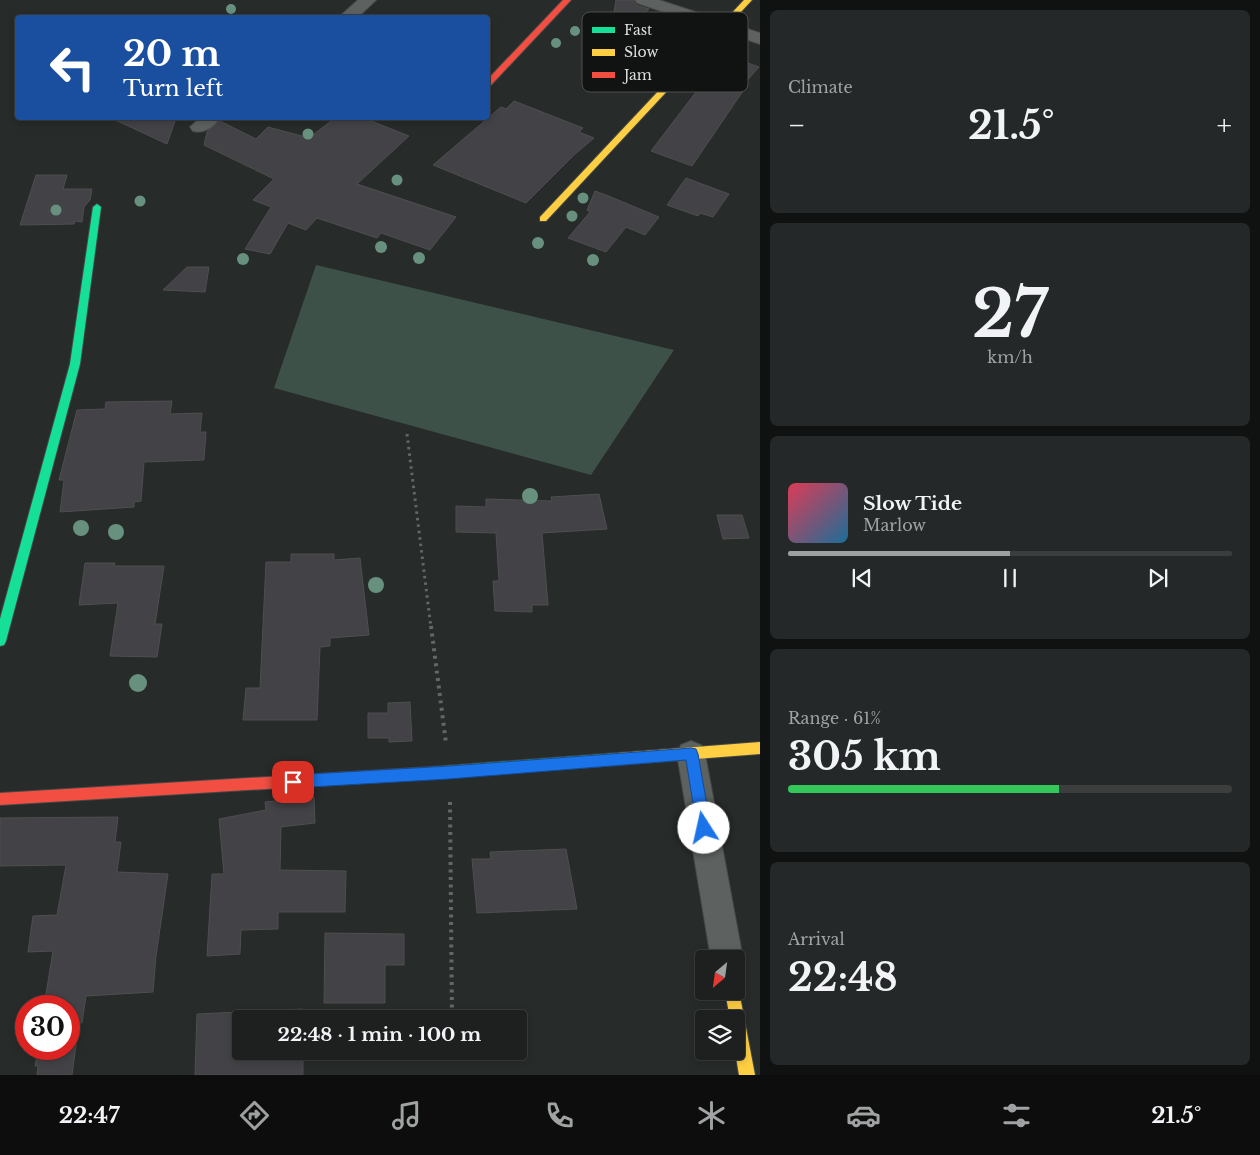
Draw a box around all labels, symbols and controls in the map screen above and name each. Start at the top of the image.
legend [582,12,748,92]
text: Fast [624,21,653,39]
text: 20 m [123,32,220,75]
icon: left [40,35,105,100]
text: Slow [624,43,658,61]
text: Jam [622,66,652,84]
text: Turn left [123,75,223,102]
text: Climate [788,77,853,97]
text: 21.5° [968,102,1054,149]
text: − [788,108,806,143]
text: + [1217,108,1232,143]
text: 27 [972,274,1048,355]
text: km/h [987,347,1033,367]
text: Slow Tide [863,492,962,515]
text: Marlow [863,515,926,535]
icon: previous [848,564,876,592]
icon: pause [996,564,1024,592]
icon: next [1144,564,1172,592]
text: Range · 61% [788,708,881,728]
text: 305 km [788,733,941,780]
pin [272,761,314,803]
icon: arrive [279,768,307,796]
position arrow [677,801,729,853]
text: Arrival [788,929,845,949]
north arrow [695,950,745,1000]
map controls [695,950,745,1060]
text: 22:48 [788,954,898,1001]
speed limit sign: 30 [15,995,80,1060]
button: layers [695,1010,745,1060]
text: 22:48 · 1 min · 100 m [278,1023,481,1046]
icon: directions [237,1098,272,1133]
icon: music [389,1098,424,1133]
icon: phone [542,1098,577,1133]
icon: climate [694,1098,729,1133]
icon: car [846,1098,881,1133]
icon: filters [999,1098,1034,1133]
text: 22:47 [59,1102,120,1129]
text: 21.5° [1151,1102,1201,1129]

